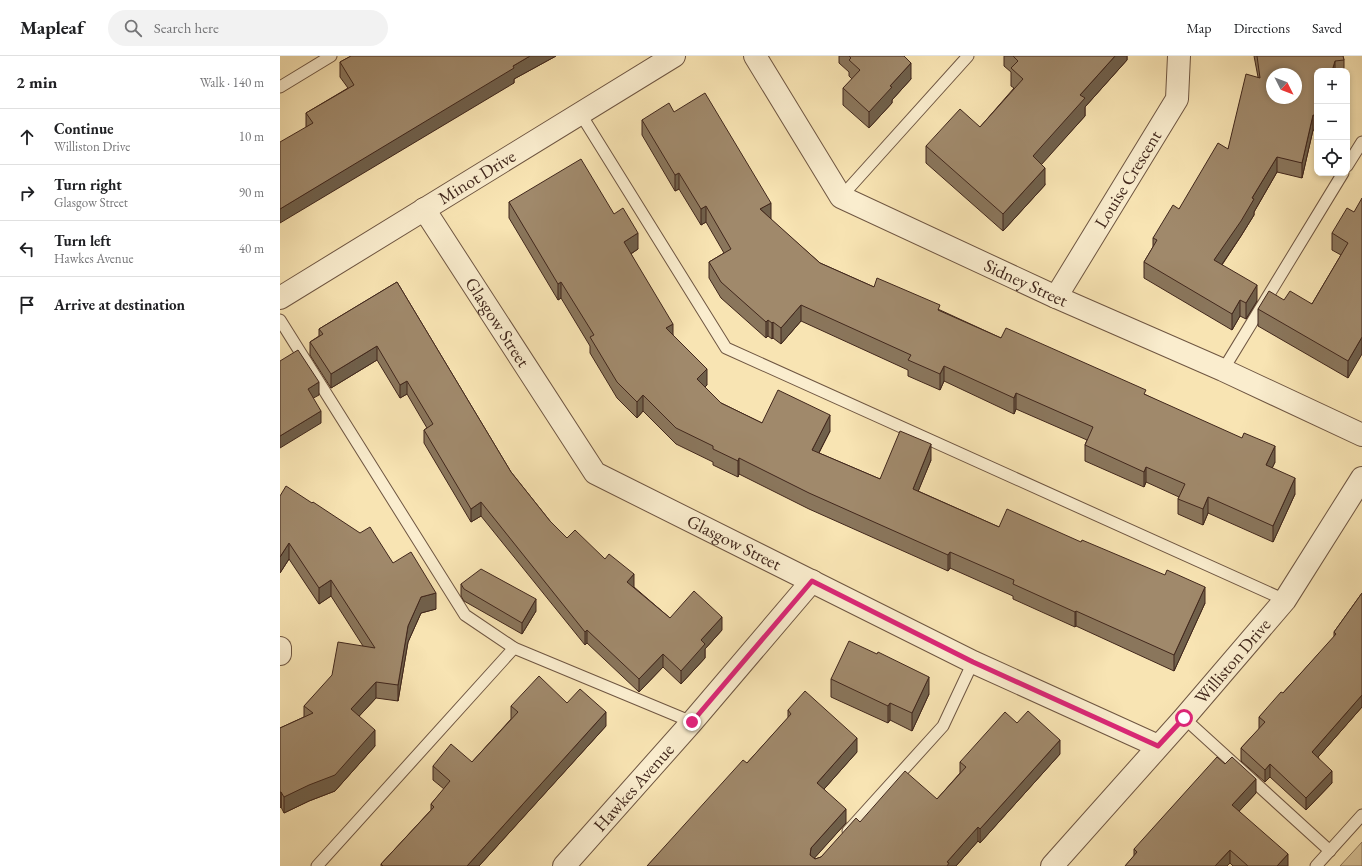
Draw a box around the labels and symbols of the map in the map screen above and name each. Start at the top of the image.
north arrow [1266,68,1302,104]
street label: Louise Crescent [1089,125,1166,232]
street label: Minot Drive [434,144,520,209]
street label: Sidney Street [981,253,1072,312]
street label: Glasgow Street [460,273,536,372]
street label: Glasgow Street [683,509,786,575]
street label: Williston Drive [1189,613,1275,709]
route start [1175,709,1193,727]
route end [683,713,701,731]
street label: Hawkes Avenue [588,738,679,836]

